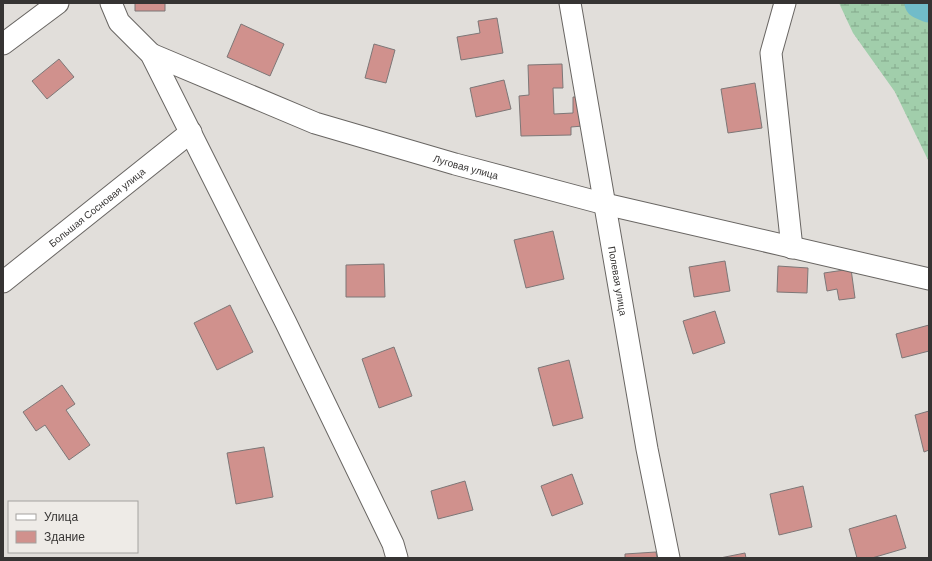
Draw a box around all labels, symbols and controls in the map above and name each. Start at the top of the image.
street label: Луговая улица [432,152,500,182]
street label: Большая Сосновая улица [46,165,148,250]
street label: Полевая улица [605,245,630,317]
legend [8,501,138,553]
text: Улица [44,509,78,525]
text: Здание [44,529,85,545]

